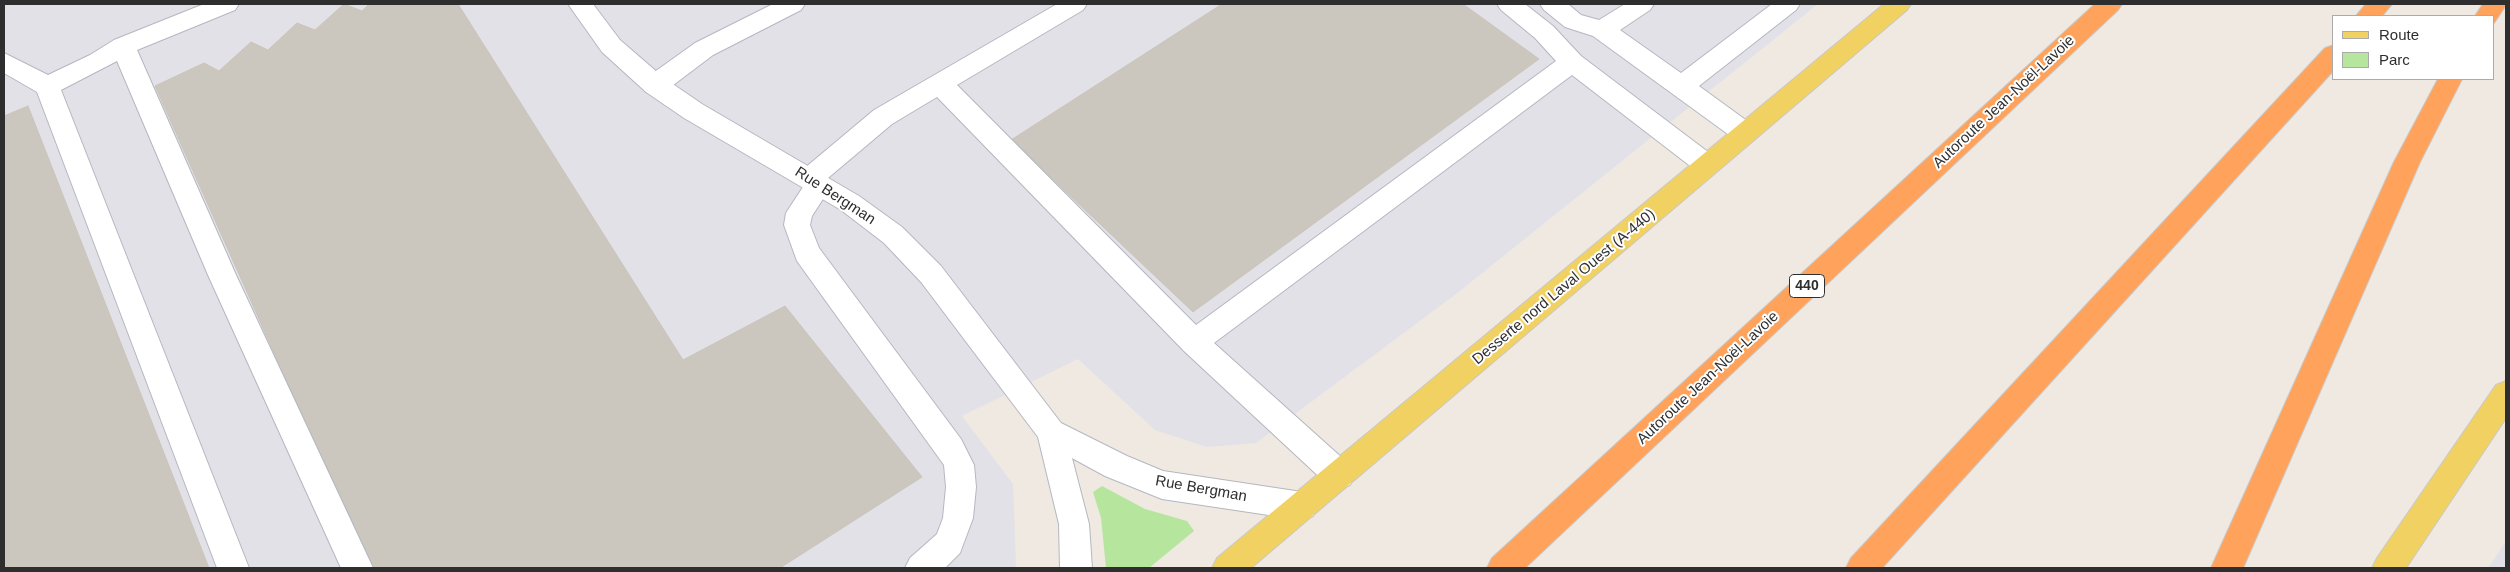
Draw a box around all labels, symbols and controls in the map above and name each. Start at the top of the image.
legend [2332,15,2495,80]
text: Route [2379,26,2419,43]
street label: Autoroute Jean-Noël-Lavoie [1930,32,2078,172]
text: Parc [2379,51,2410,68]
street label: Rue Bergman [791,163,879,229]
street label: Desserte nord Laval Ouest (A-440) [1469,205,1659,369]
road number: 440 [1790,274,1824,298]
street label: Autoroute Jean-Noël-Lavoie [1634,308,1782,448]
street label: Rue Bergman [1154,472,1248,506]

